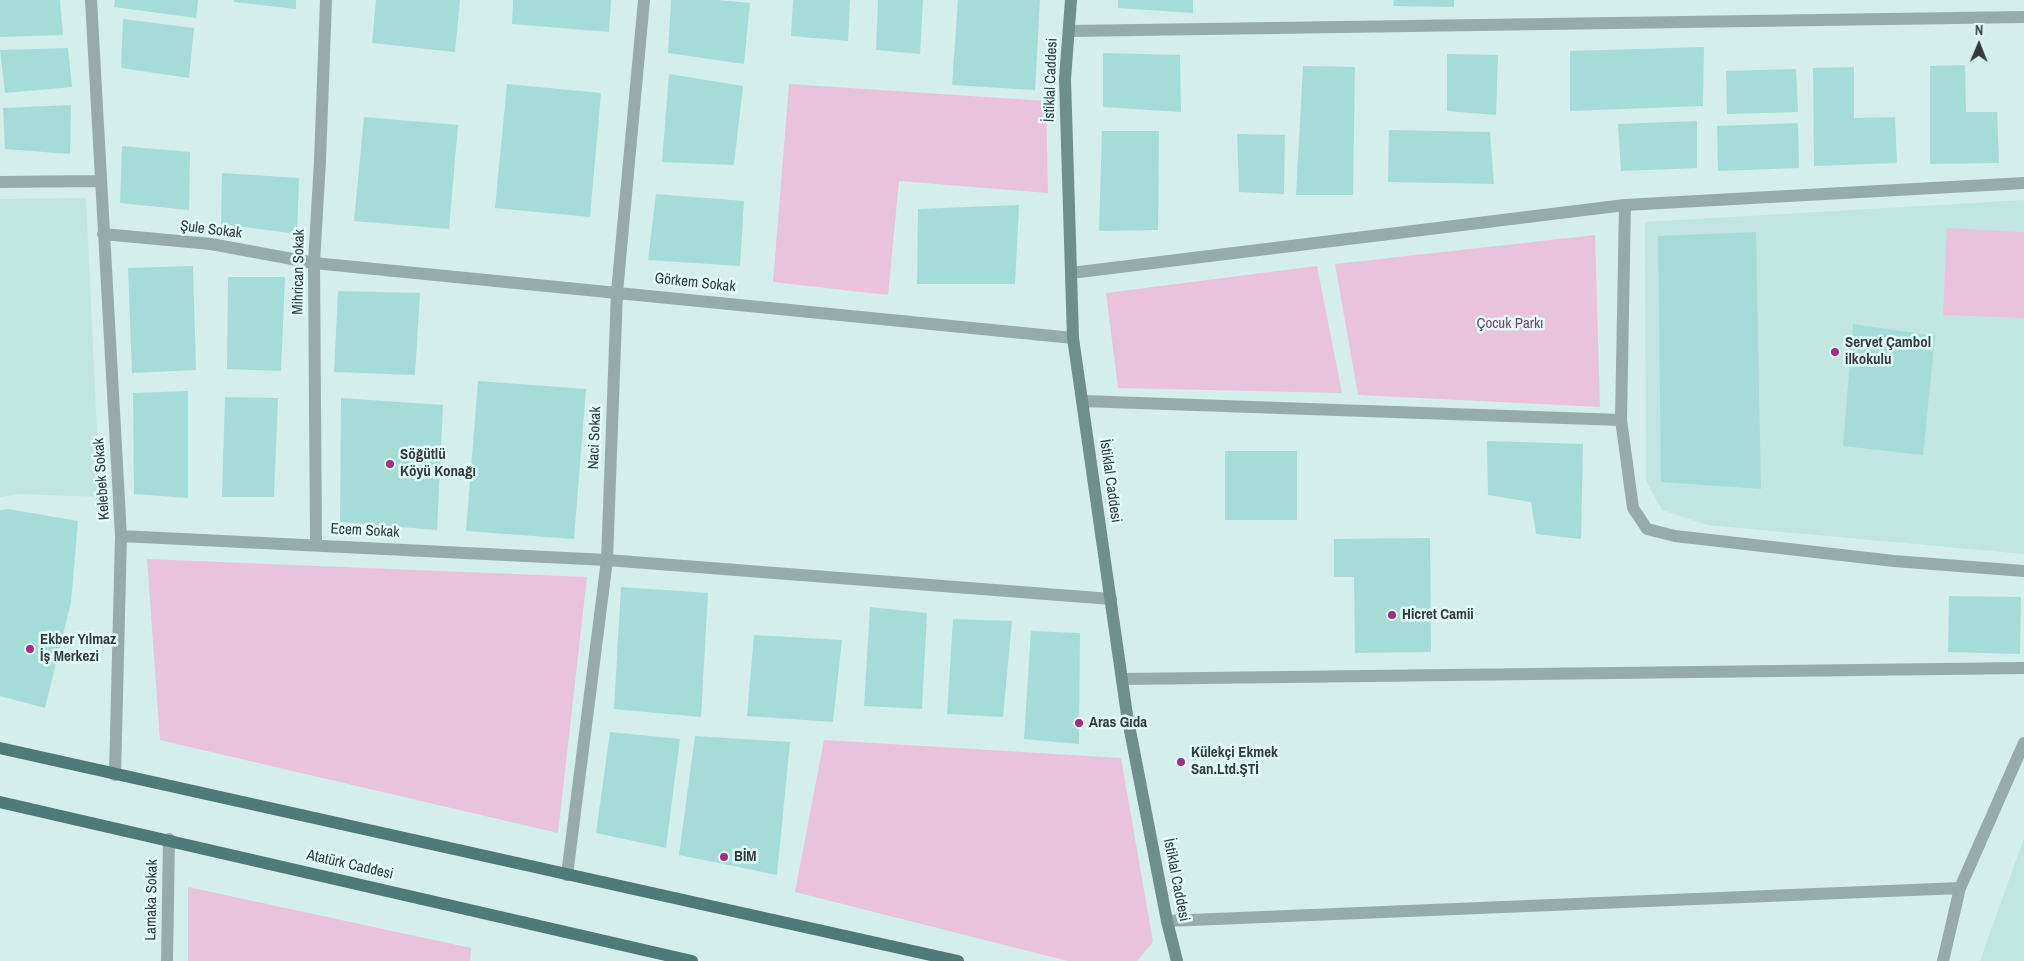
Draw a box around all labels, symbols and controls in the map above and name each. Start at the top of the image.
north arrow [1954,20,2004,70]
text: N [1975,21,1984,39]
street label: İstiklal Caddesi [1041,38,1061,122]
street label: Şule Sokak [179,217,243,243]
street label: Mihrican Sokak [289,229,309,315]
street label: Görkem Sokak [654,270,736,296]
park label: Çocuk Parkı [1477,315,1543,333]
place label: Servet Çambol ilkokulu [1845,334,1931,369]
marker: Servet Çambol ilkokulu [1829,346,1841,358]
street label: Naci Sokak [585,406,605,470]
street label: Kelebek Sokak [90,437,114,521]
street label: İstiklal Caddesi [1095,438,1125,524]
place label: Söğütlü Köyü Konağı [400,446,476,481]
marker: Söğütlü Köyü Konağı [384,458,396,470]
street label: Ecem Sokak [330,520,400,542]
place label: Hicret Camii [1402,606,1474,624]
marker: Hicret Camii [1386,609,1398,621]
place label: Ekber Yılmaz İş Merkezi [40,631,116,666]
marker: Ekber Yılmaz İş Merkezi [24,643,36,655]
place label: Aras Gıda [1089,714,1147,732]
marker: Aras Gıda [1073,717,1085,729]
place label: Külekçi Ekmek San.Ltd.ŞTİ [1191,744,1278,779]
marker: Külekçi Ekmek San.Ltd.ŞTİ [1175,756,1187,768]
street label: İstiklal Caddesi [1159,837,1193,923]
street label: Atatürk Caddesi [305,846,395,884]
place label: BİM [734,848,757,866]
marker: BİM [718,851,730,863]
street label: Lamaka Sokak [142,859,162,941]

